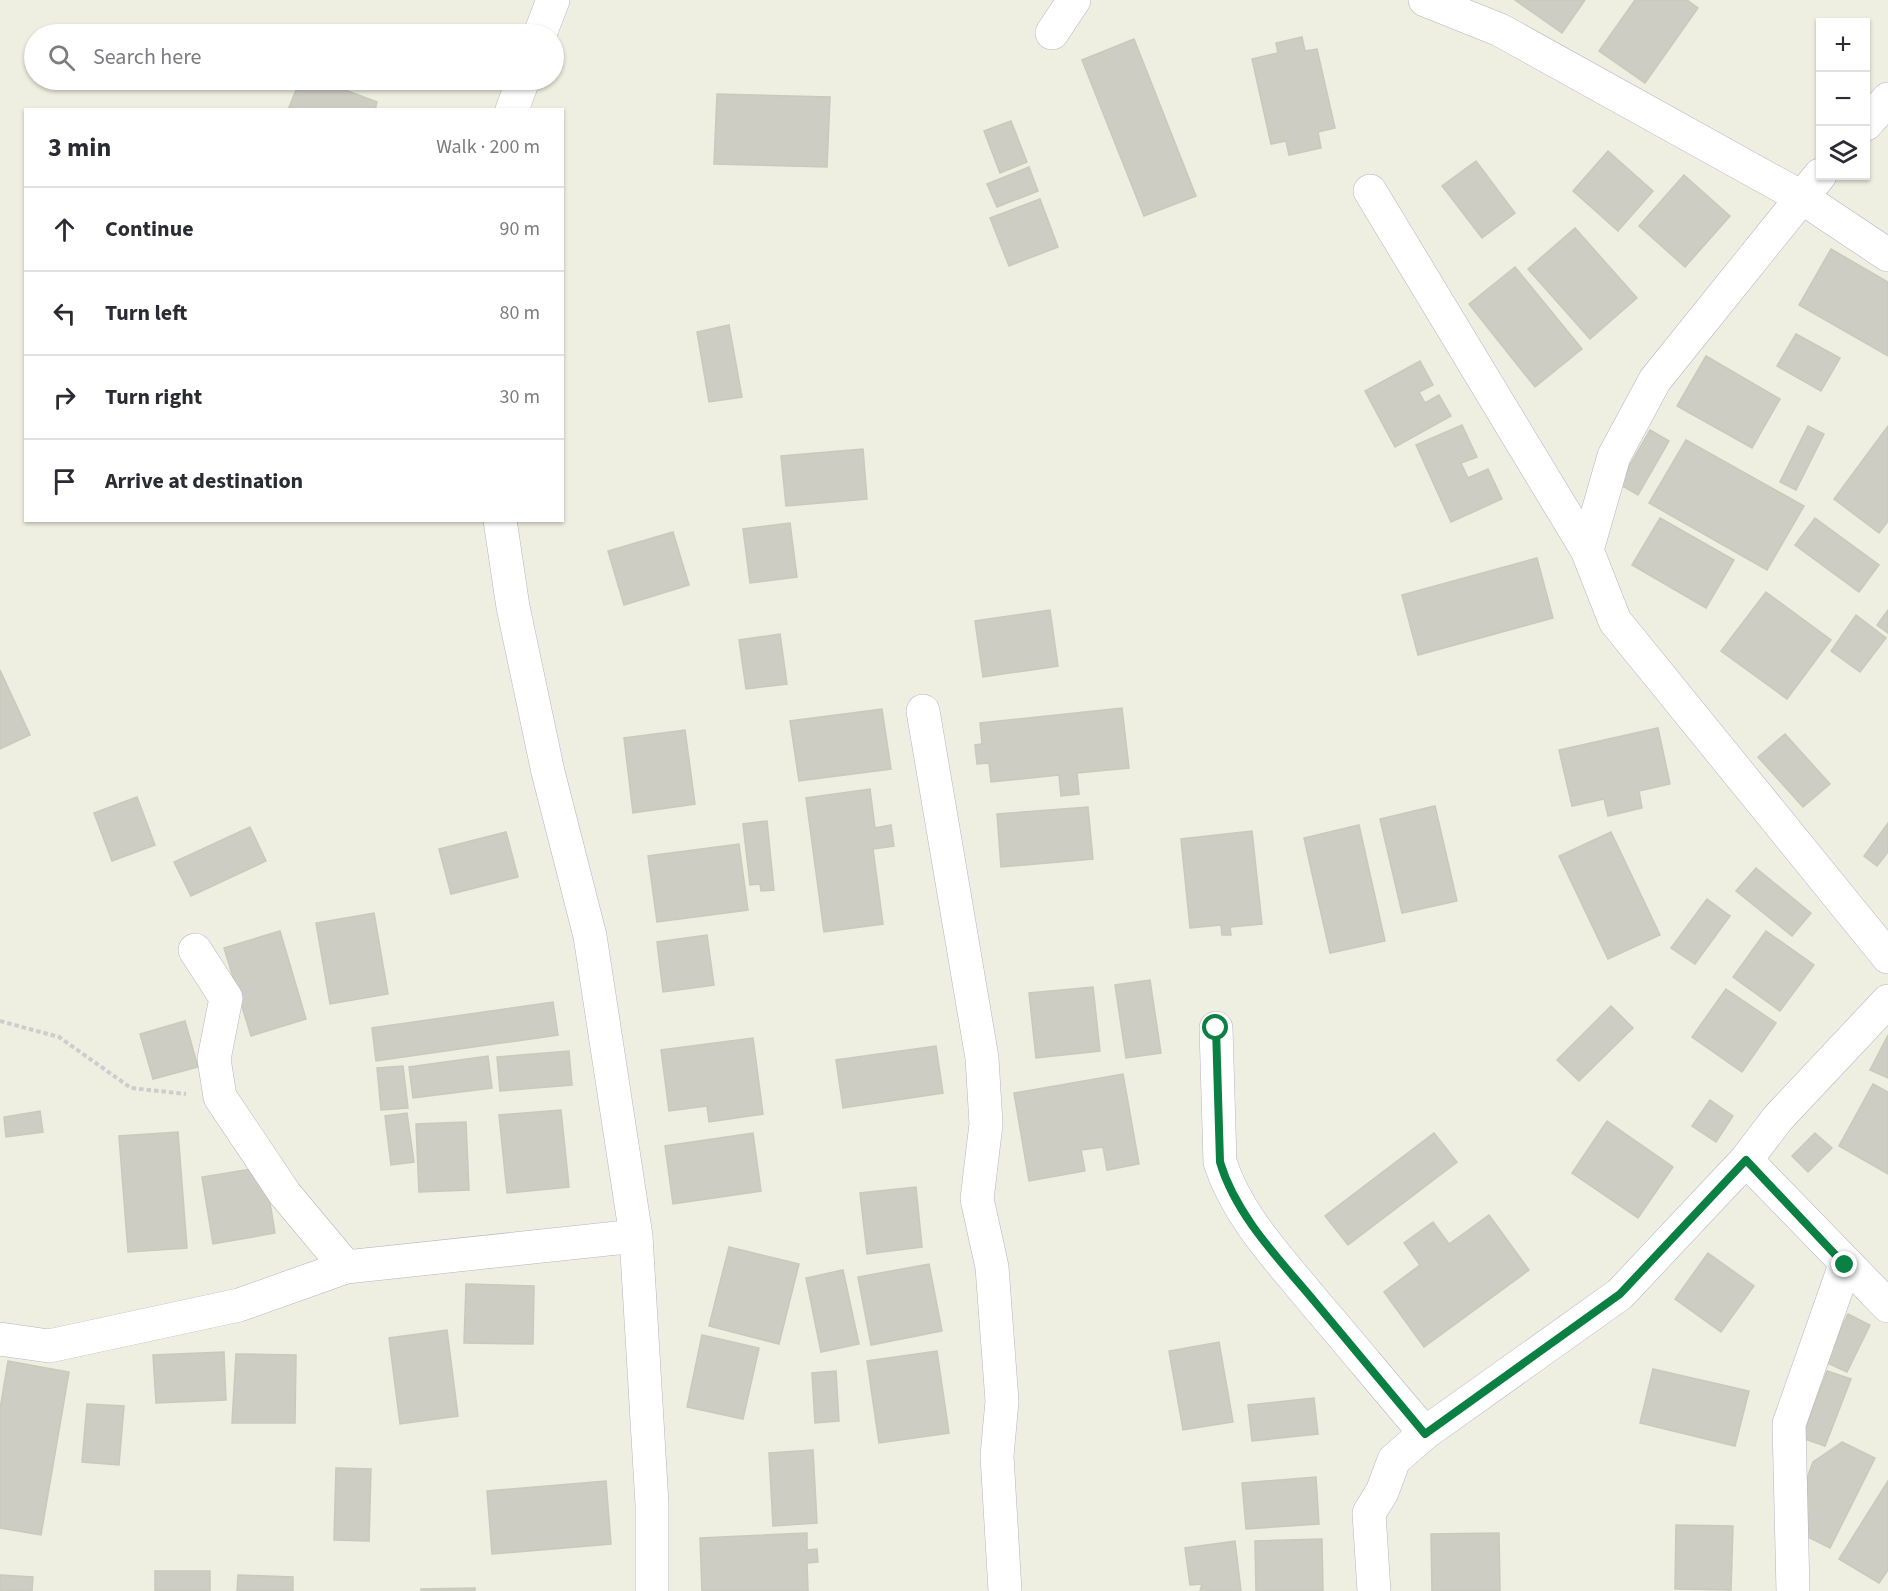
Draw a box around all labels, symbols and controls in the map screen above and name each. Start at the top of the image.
map controls [1816,18,1870,180]
button: + [1816,18,1870,72]
search box [24,24,564,90]
icon: search [45,41,78,74]
text: Search here [93,41,201,73]
button: − [1816,72,1870,126]
button: layers [1816,126,1870,180]
text: 3 min [48,129,111,166]
text: Walk · 200 m [436,133,540,161]
icon: ahead [48,213,81,246]
text: Continue [105,213,194,245]
text: 90 m [500,215,540,243]
icon: left [48,297,81,330]
text: Turn left [105,297,187,329]
text: 80 m [500,299,540,327]
icon: right [48,381,81,414]
text: Turn right [105,381,202,413]
text: 30 m [500,383,540,411]
icon: arrive [48,465,81,498]
text: Arrive at destination [105,465,303,497]
route start [1202,1014,1228,1040]
route end [1831,1251,1857,1277]

